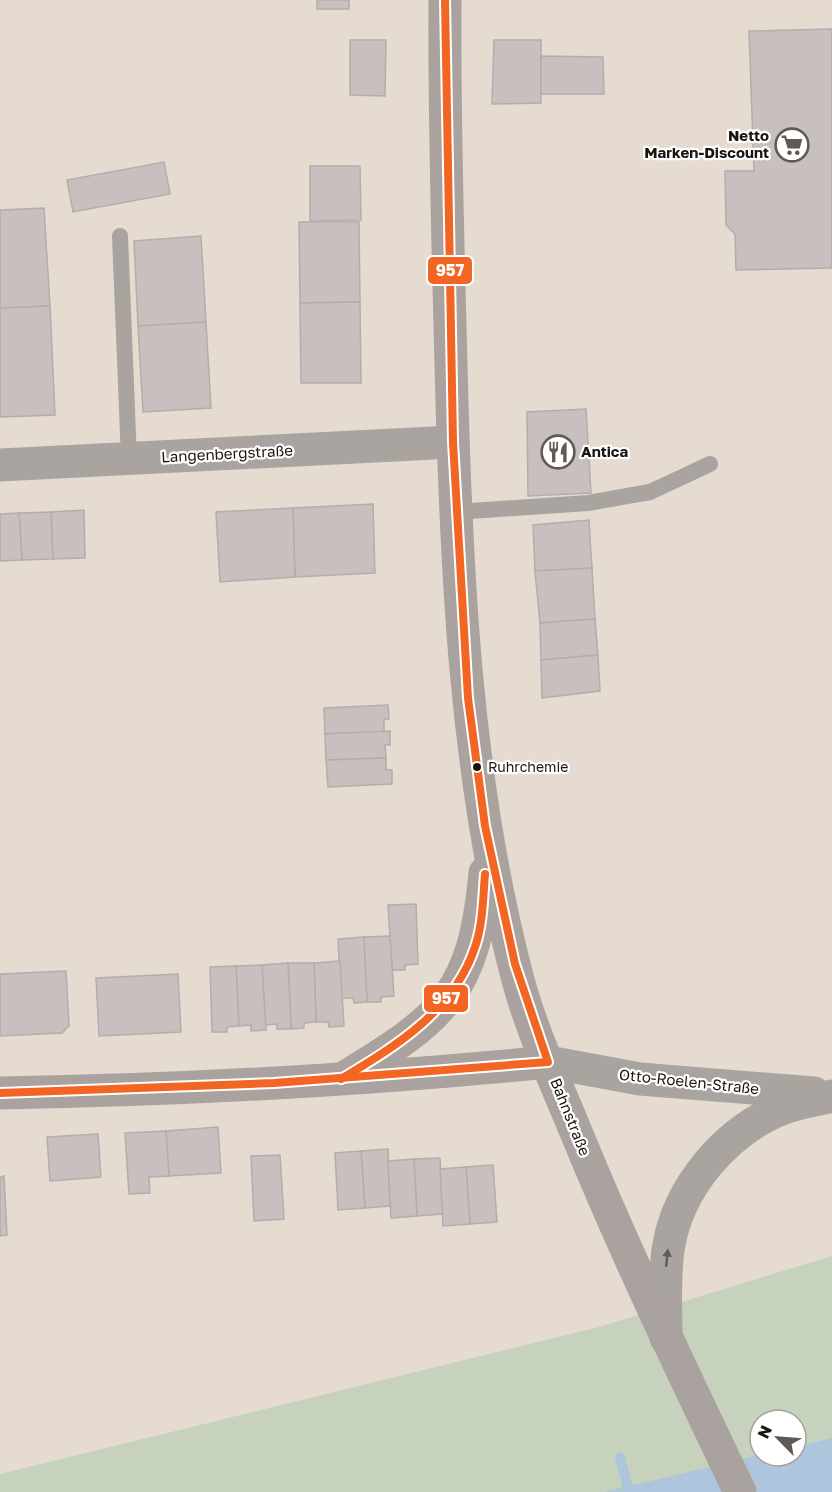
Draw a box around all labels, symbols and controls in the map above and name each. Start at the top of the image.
place label: Netto Marken-Discount [644,126,769,161]
supermarket icon: Netto Marken-Discount [774,127,810,163]
line badge: 957 [427,256,473,285]
text: 957 [436,260,465,280]
restaurant icon: Antica [540,434,576,470]
street label: Langenbergstraße [161,441,294,465]
place label: Antica [581,442,628,460]
place label: Ruhrchemie [488,758,568,775]
marker: Ruhrchemie [471,761,483,773]
line badge: 957 [423,984,469,1013]
text: 957 [432,988,461,1008]
street label: Otto-Roelen-Straße [618,1065,760,1097]
street label: Bahnstraße [547,1075,595,1159]
one-way arrow [663,1249,672,1268]
north arrow [748,1408,808,1468]
text: N [753,1422,776,1441]

